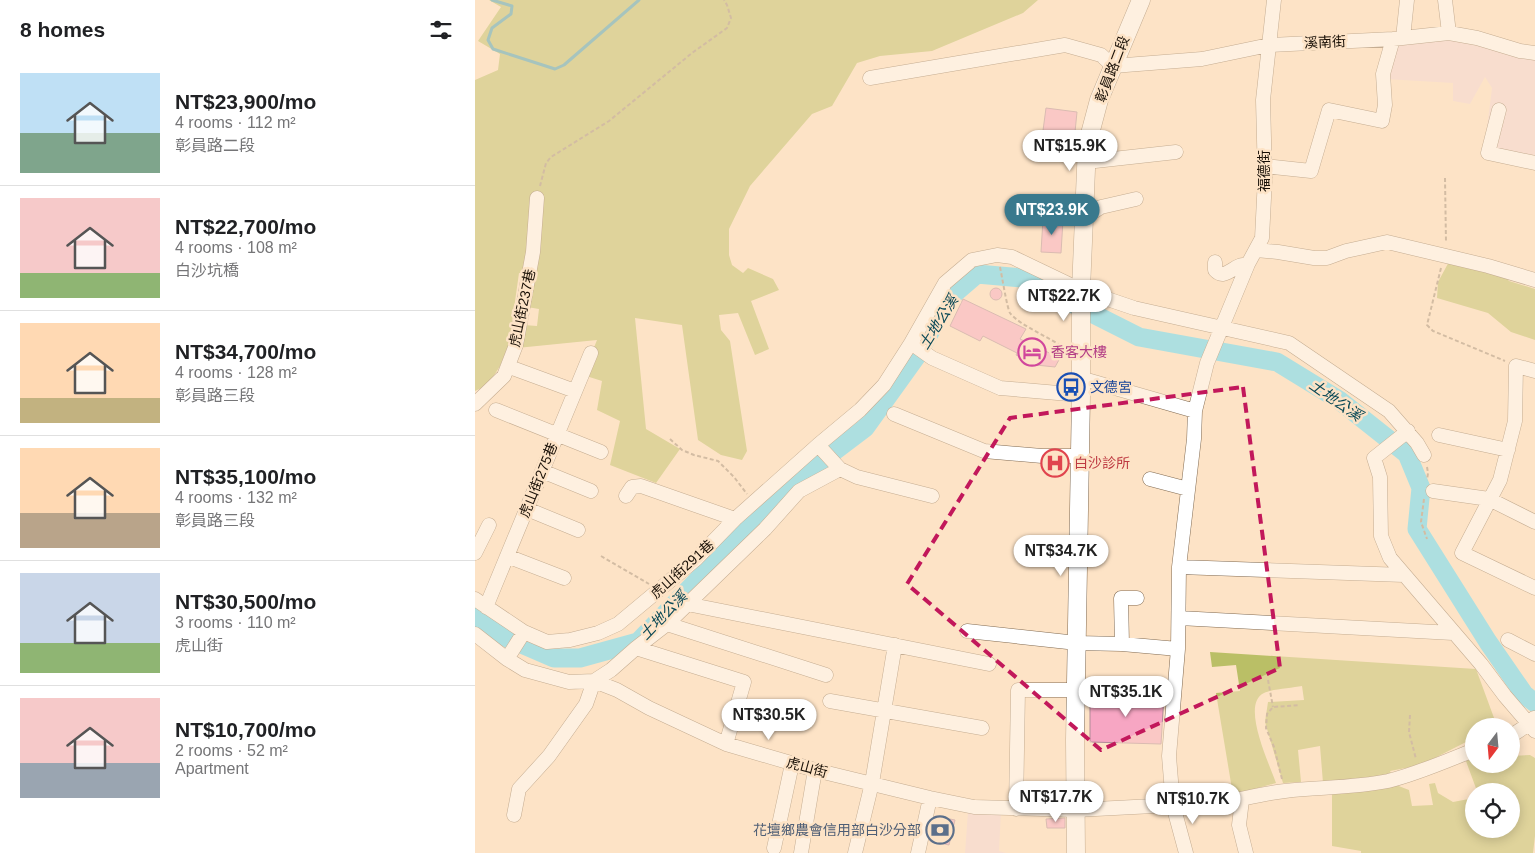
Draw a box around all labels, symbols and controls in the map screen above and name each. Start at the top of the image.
icon: filters [427,16,455,44]
text: 8 homes [20,18,105,41]
street label: 彰員路二段 [1092,33,1132,105]
street label: 溪南街 [1304,33,1346,51]
text: NT$23,900/mo [175,90,316,113]
icon: home [60,93,120,153]
text: 4 rooms · 112 m² [175,114,296,131]
pin: NT$15.9K [1018,130,1122,172]
text: 彰員路二段 [175,137,255,154]
text: NT$15.9K [1034,137,1106,154]
street label: 福德街 [1256,150,1272,192]
pin: NT$23.9K [1000,194,1104,236]
text: NT$23.9K [1016,201,1088,218]
text: NT$22,700/mo [175,215,316,238]
icon: home [60,218,120,278]
text: 4 rooms · 108 m² [175,239,297,256]
text: 白沙坑橋 [175,262,239,279]
street label: 虎山街237巷 [506,268,538,348]
pin: NT$22.7K [1012,280,1116,322]
text: NT$22.7K [1028,287,1100,304]
water label: 土地公溪 [915,290,962,352]
hotel icon: 香客大樓 [1017,337,1047,367]
text: NT$34,700/mo [175,340,316,363]
icon: home [60,343,120,403]
place label: 香客大樓 [1051,344,1107,360]
text: 4 rooms · 128 m² [175,364,297,381]
bus stop icon: 文德宮 [1056,372,1086,402]
water label: 土地公溪 [1307,376,1367,425]
place label: 文德宮 [1090,379,1132,395]
text: 彰員路三段 [175,387,255,404]
street label: 虎山街275巷 [516,440,560,520]
hospital icon: 白沙診所 [1040,448,1070,478]
place label: 白沙診所 [1074,455,1130,471]
text: NT$35,100/mo [175,465,316,488]
icon: home [60,468,120,528]
text: 4 rooms · 132 m² [175,489,297,506]
text: 彰員路三段 [175,512,255,529]
pin: NT$34.7K [1009,534,1113,577]
street label: 虎山街291巷 [647,537,717,601]
text: NT$34.7K [1025,542,1097,559]
water label: 土地公溪 [636,586,691,642]
text: NT$30,500/mo [175,590,316,613]
icon: home [60,593,120,653]
text: 3 rooms · 110 m² [175,614,296,631]
text: 虎山街 [175,637,223,654]
pin: NT$35.1K [1074,676,1178,718]
text: NT$35.1K [1090,683,1162,700]
pin: NT$30.5K [717,698,821,741]
text: NT$30.5K [733,706,805,723]
icon: home [60,718,120,778]
text: NT$10,700/mo [175,718,316,741]
north arrow [1465,718,1520,772]
map controls [1465,718,1520,838]
text: 2 rooms · 52 m² [175,742,288,759]
street label: 虎山街 [785,754,829,780]
text: Apartment [175,760,249,777]
pin: NT$17.7K [1004,780,1108,823]
pin: NT$10.7K [1141,782,1245,825]
button: locate [1465,783,1520,838]
text: NT$17.7K [1020,788,1092,805]
text: NT$10.7K [1157,790,1229,807]
bank icon: 花壇鄉農會信用部白沙分部 [925,815,955,845]
place label: 花壇鄉農會信用部白沙分部 [753,822,921,838]

